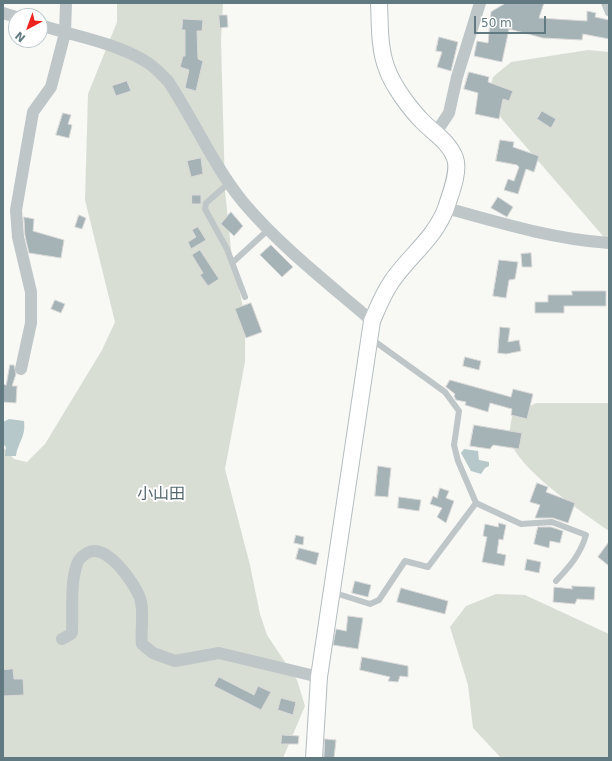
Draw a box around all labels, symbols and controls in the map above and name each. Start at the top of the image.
north arrow [8,8,48,48]
scale bar [476,8,548,34]
text: 50 m [481,16,512,30]
text: N [13,29,28,45]
district label: 小山田 [137,485,185,505]

